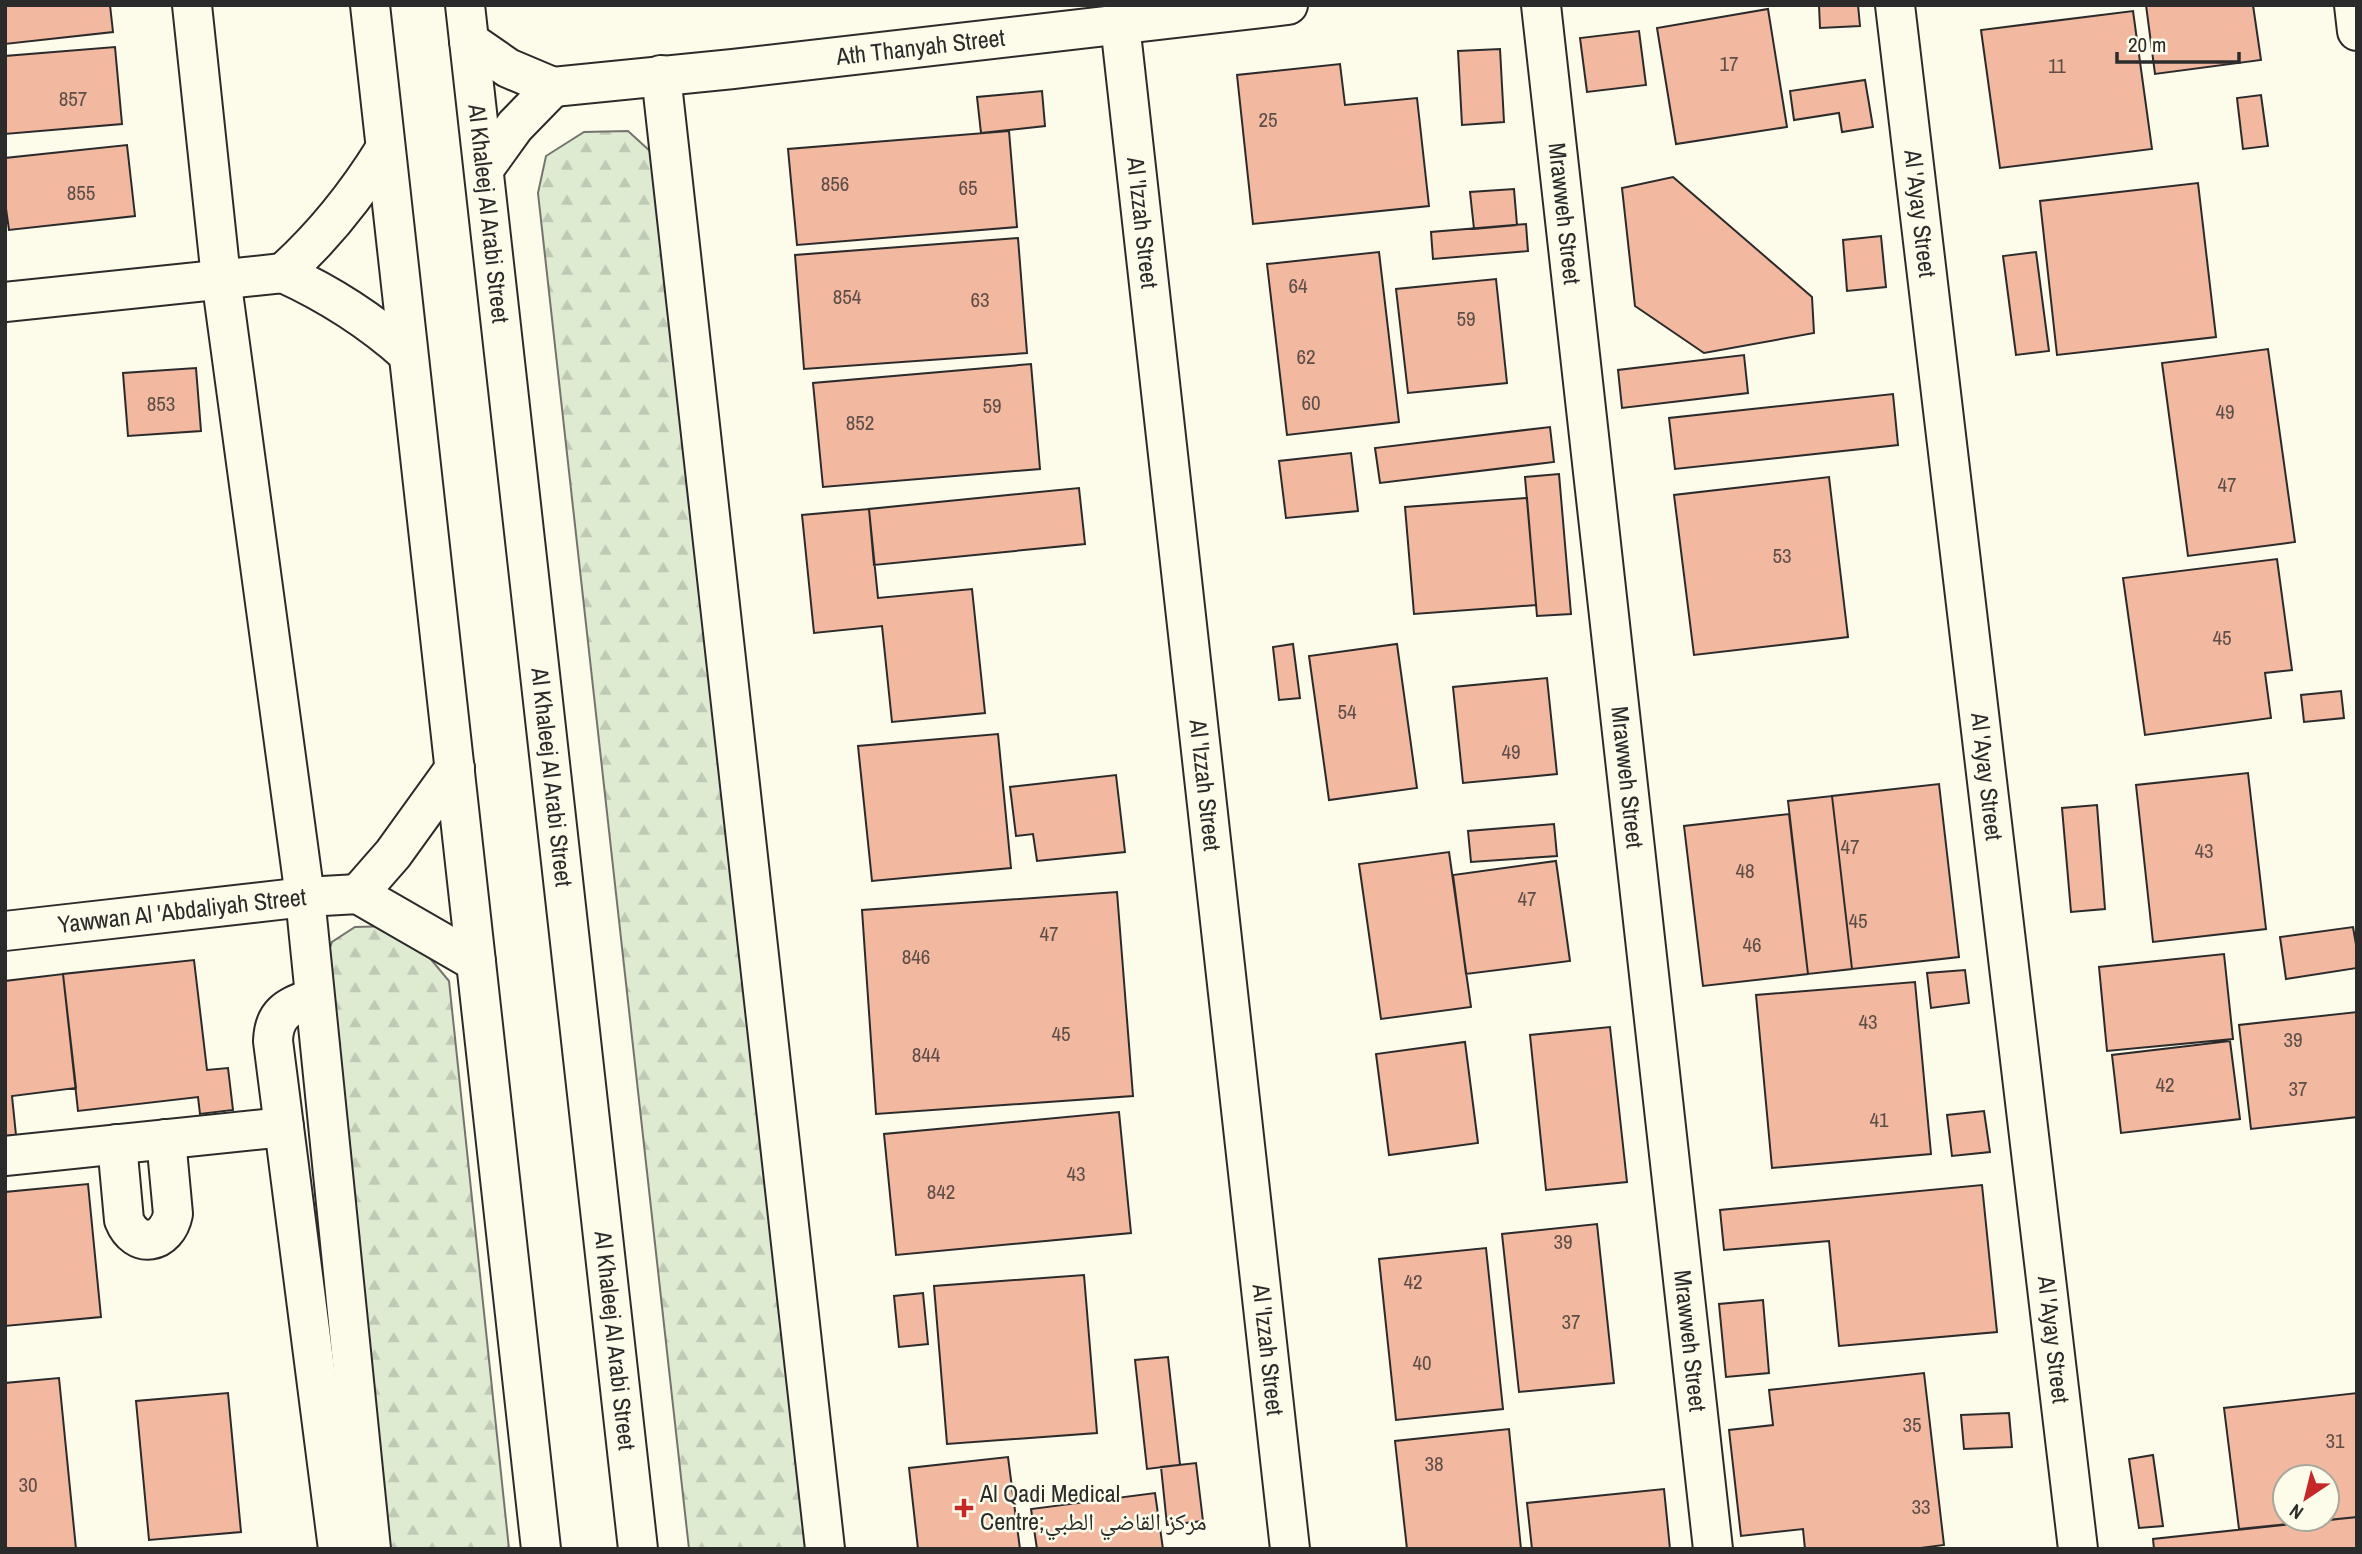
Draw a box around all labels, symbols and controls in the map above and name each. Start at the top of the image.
street label: Ath Thanyah Street [833,21,1007,72]
scale bar [2117,21,2240,65]
text: 20 m [2128,30,2166,59]
house number: 17 [1719,49,1739,78]
house number: 11 [2048,51,2066,80]
house number: 857 [59,84,87,113]
street label: Al Khaleej Al Arabi Street [461,101,518,325]
house number: 25 [1258,105,1278,134]
street label: Mrawweh Street [1541,141,1589,287]
street label: Al 'Ayay Street [1897,147,1944,280]
street label: Al 'Izzah Street [1120,154,1166,290]
house number: 856 [821,169,849,198]
house number: 65 [958,173,978,202]
house number: 855 [67,178,95,207]
house number: 64 [1288,271,1308,300]
house number: 854 [833,282,862,311]
house number: 63 [970,285,990,314]
house number: 59 [1456,304,1476,333]
house number: 62 [1296,342,1316,371]
house number: 60 [1301,388,1321,417]
house number: 853 [147,389,175,418]
house number: 59 [982,391,1002,420]
house number: 49 [2215,397,2235,426]
house number: 852 [846,408,874,437]
house number: 47 [2217,470,2237,499]
house number: 53 [1772,541,1792,570]
house number: 45 [2212,623,2232,652]
street label: Al Khaleej Al Arabi Street [524,665,581,889]
house number: 54 [1337,697,1357,726]
street label: Mrawweh Street [1604,705,1652,850]
street label: Al 'Ayay Street [1964,710,2011,843]
street label: Al 'Izzah Street [1183,717,1229,853]
house number: 49 [1501,737,1521,766]
house number: 47 [1840,832,1860,861]
house number: 43 [2194,836,2214,865]
house number: 48 [1735,856,1755,885]
street label: Yawwan Al 'Abdaliyah Street [56,880,308,940]
house number: 47 [1517,884,1537,913]
house number: 45 [1848,906,1868,935]
house number: 47 [1039,919,1059,948]
house number: 46 [1742,930,1762,959]
house number: 846 [902,942,930,971]
house number: 43 [1858,1007,1878,1036]
house number: 45 [1051,1019,1071,1048]
house number: 39 [2283,1025,2303,1054]
house number: 844 [912,1040,941,1069]
house number: 42 [2155,1070,2175,1099]
house number: 37 [2288,1074,2308,1103]
house number: 41 [1869,1105,1889,1134]
house number: 43 [1066,1159,1086,1188]
house number: 842 [927,1177,955,1206]
house number: 39 [1553,1227,1573,1256]
street label: Al Khaleej Al Arabi Street [587,1228,644,1452]
house number: 42 [1403,1267,1423,1296]
street label: Mrawweh Street [1667,1268,1715,1414]
street label: Al 'Ayay Street [2031,1273,2078,1406]
street label: Al 'Izzah Street [1245,1281,1292,1418]
house number: 37 [1561,1307,1581,1336]
house number: 40 [1412,1348,1432,1377]
house number: 35 [1902,1410,1922,1439]
house number: 31 [2325,1426,2345,1455]
house number: 38 [1424,1449,1444,1478]
north arrow [2271,1463,2341,1533]
house number: 30 [18,1470,38,1499]
place label: Al Qadi Medical Centre;مركز القاضي الطبي [979,1477,1207,1541]
house number: 33 [1911,1492,1931,1521]
marker: Al Qadi Medical Centre;مركز القاضي الطبي [954,1498,974,1518]
text: N [2284,1498,2308,1526]

